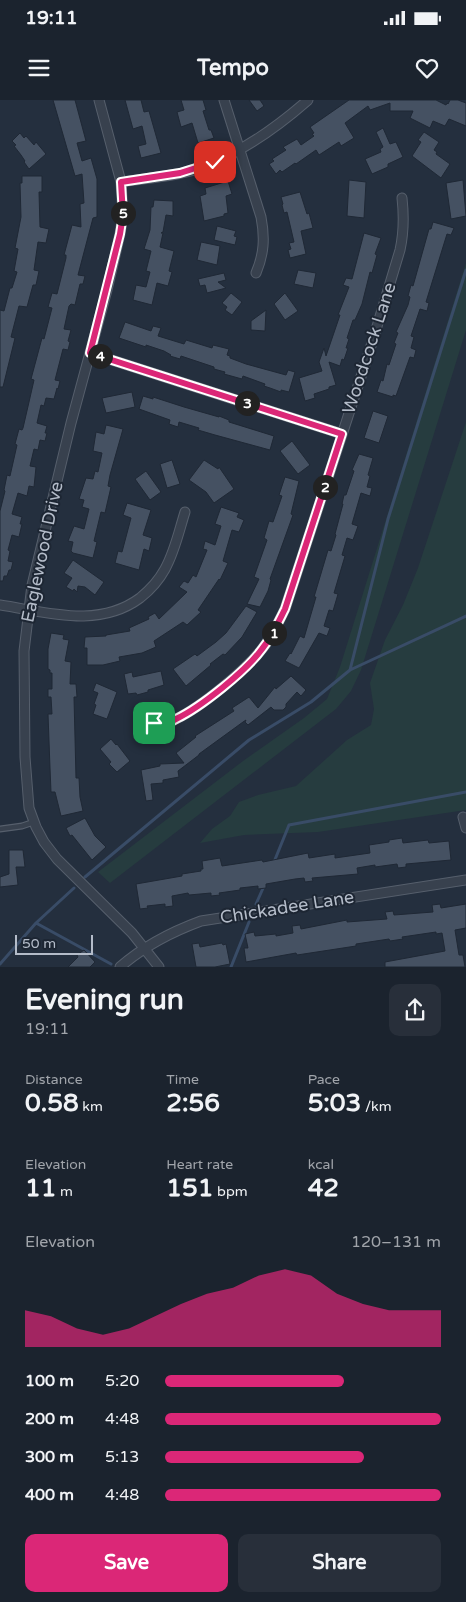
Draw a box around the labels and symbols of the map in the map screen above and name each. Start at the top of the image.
pin [194,141,236,183]
pin: 5 [110,200,136,226]
street label: Woodcock Lane [337,280,401,416]
pin: 4 [88,344,112,368]
pin: 3 [234,390,260,416]
pin: 2 [312,474,338,500]
street label: Eaglewood Drive [16,479,68,625]
pin: 1 [262,620,286,646]
pin [133,702,175,744]
street label: Chickadee Lane [218,886,356,928]
scale bar [15,932,92,955]

